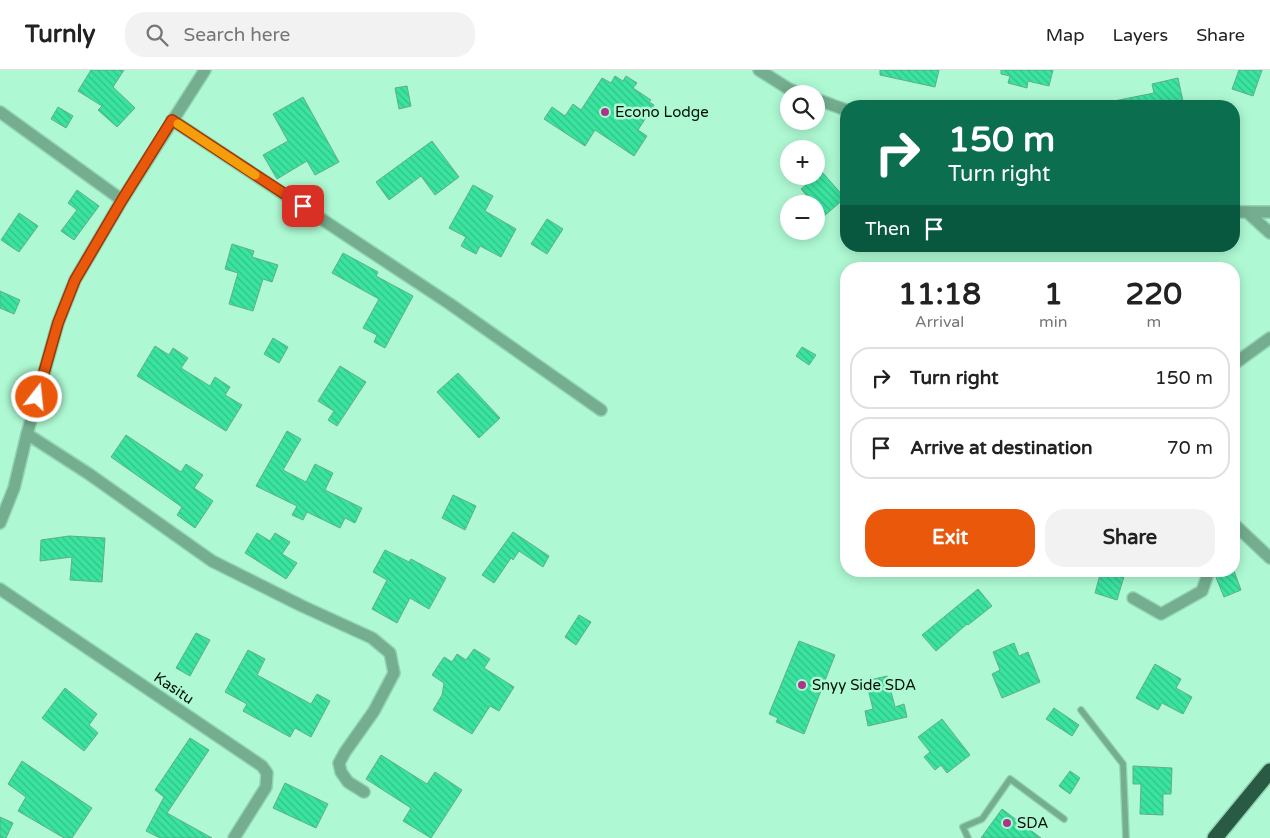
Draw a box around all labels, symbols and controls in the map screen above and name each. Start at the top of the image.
search box [125,12,475,57]
text: Turnly [25,20,95,49]
icon: search [143,21,171,49]
text: Search here [183,24,290,46]
text: Map [1046,24,1085,46]
text: Layers [1113,24,1168,46]
text: Share [1196,24,1245,46]
map controls [780,85,825,240]
button: search [780,85,825,130]
place label: Econo Lodge [615,103,709,121]
marker: Econo Lodge [599,106,611,118]
text: 150 m [948,119,1055,161]
icon: right [865,120,930,185]
button: + [780,140,825,185]
text: Turn right [948,161,1050,187]
pin [282,185,324,227]
icon: arrive [289,192,317,220]
button: − [780,195,825,240]
icon: arrive [920,215,948,243]
text: Then [865,218,910,240]
text: 11:18 [898,276,981,313]
text: 1 [1044,276,1063,313]
text: 220 [1126,276,1182,313]
text: Arrival [915,312,964,332]
text: min [1039,312,1068,332]
text: m [1146,312,1161,332]
icon: right [867,364,895,392]
text: Turn right [910,367,998,389]
text: 150 m [1155,367,1213,389]
position arrow [10,370,62,422]
icon: arrive [867,434,895,462]
text: Arrive at destination [910,437,1093,459]
text: 70 m [1167,437,1213,459]
button: Exit [865,509,1035,567]
button: Share [1045,509,1215,567]
street label: Kasitu [151,668,197,708]
place label: Snyy Side SDA [812,676,916,694]
marker: Snyy Side SDA [796,679,808,691]
place label: SDA [1017,814,1048,832]
marker: SDA [1001,817,1013,829]

